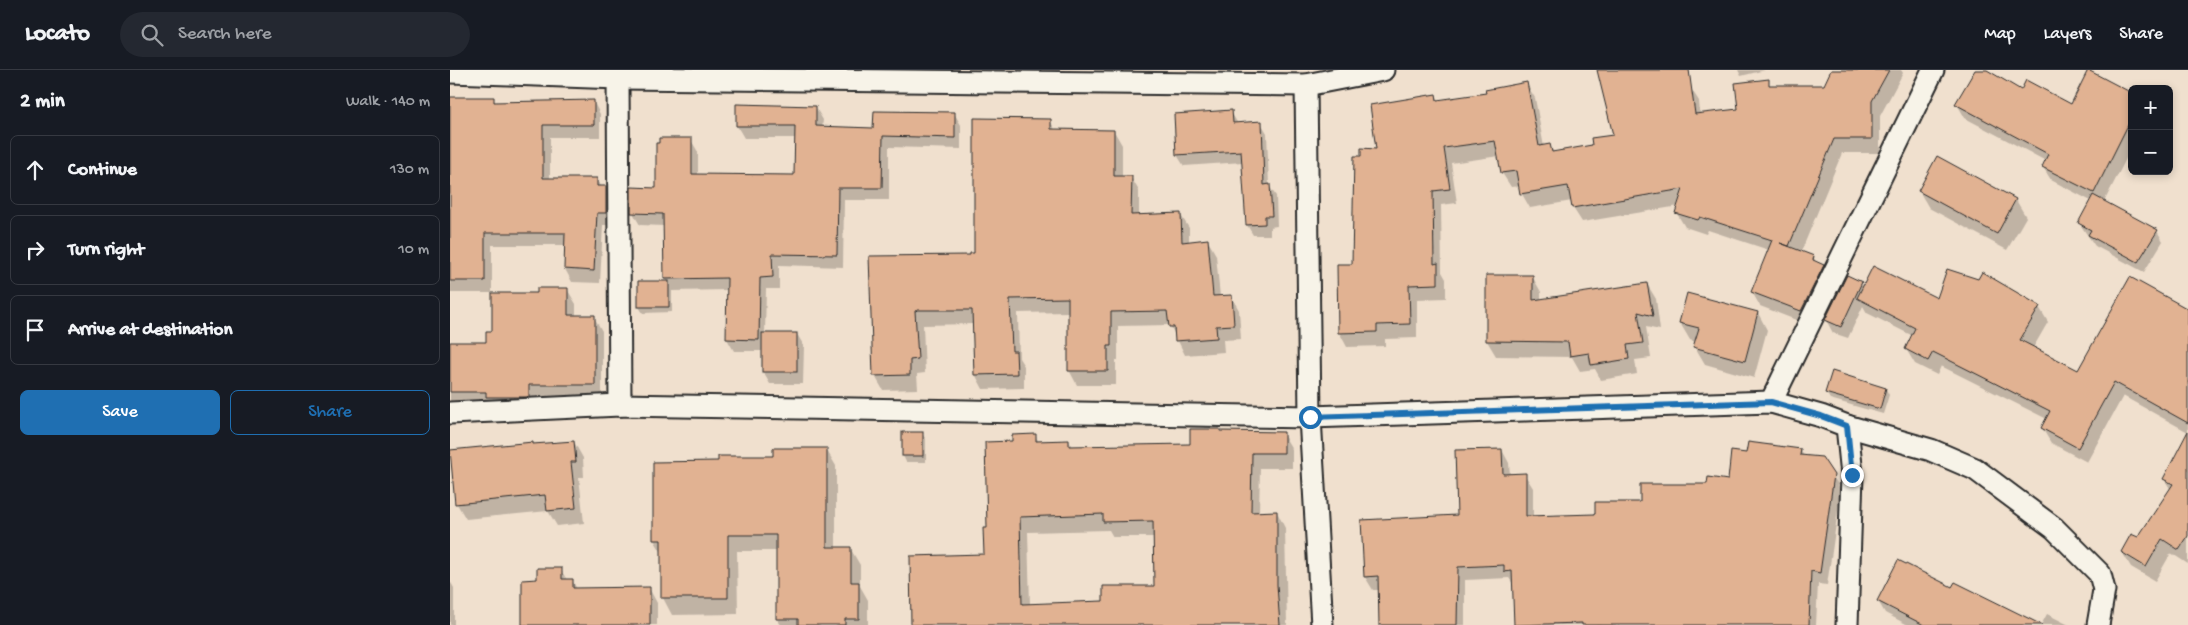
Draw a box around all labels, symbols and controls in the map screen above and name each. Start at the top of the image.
search box [120,12,470,57]
text: Locato [25,20,90,49]
icon: search [138,21,166,49]
text: Search here [178,23,272,46]
text: Map [1984,24,2016,45]
text: Layers [2044,24,2091,45]
text: Share [2119,24,2163,45]
map controls [2128,85,2173,175]
button: + [2128,85,2173,130]
text: 2 min [20,90,65,115]
text: Walk · 140 m [346,93,430,112]
button: − [2128,130,2173,175]
icon: ahead [21,156,49,184]
text: Continue [68,159,137,182]
text: 130 m [390,161,429,180]
icon: right [21,236,49,264]
text: Turn right [68,239,144,262]
text: 10 m [398,241,429,260]
icon: arrive [21,316,49,344]
text: Arrive at destination [68,319,232,342]
button: Save [20,390,220,435]
button: Share [230,390,430,435]
route start [1299,406,1322,429]
route end [1841,464,1864,487]

